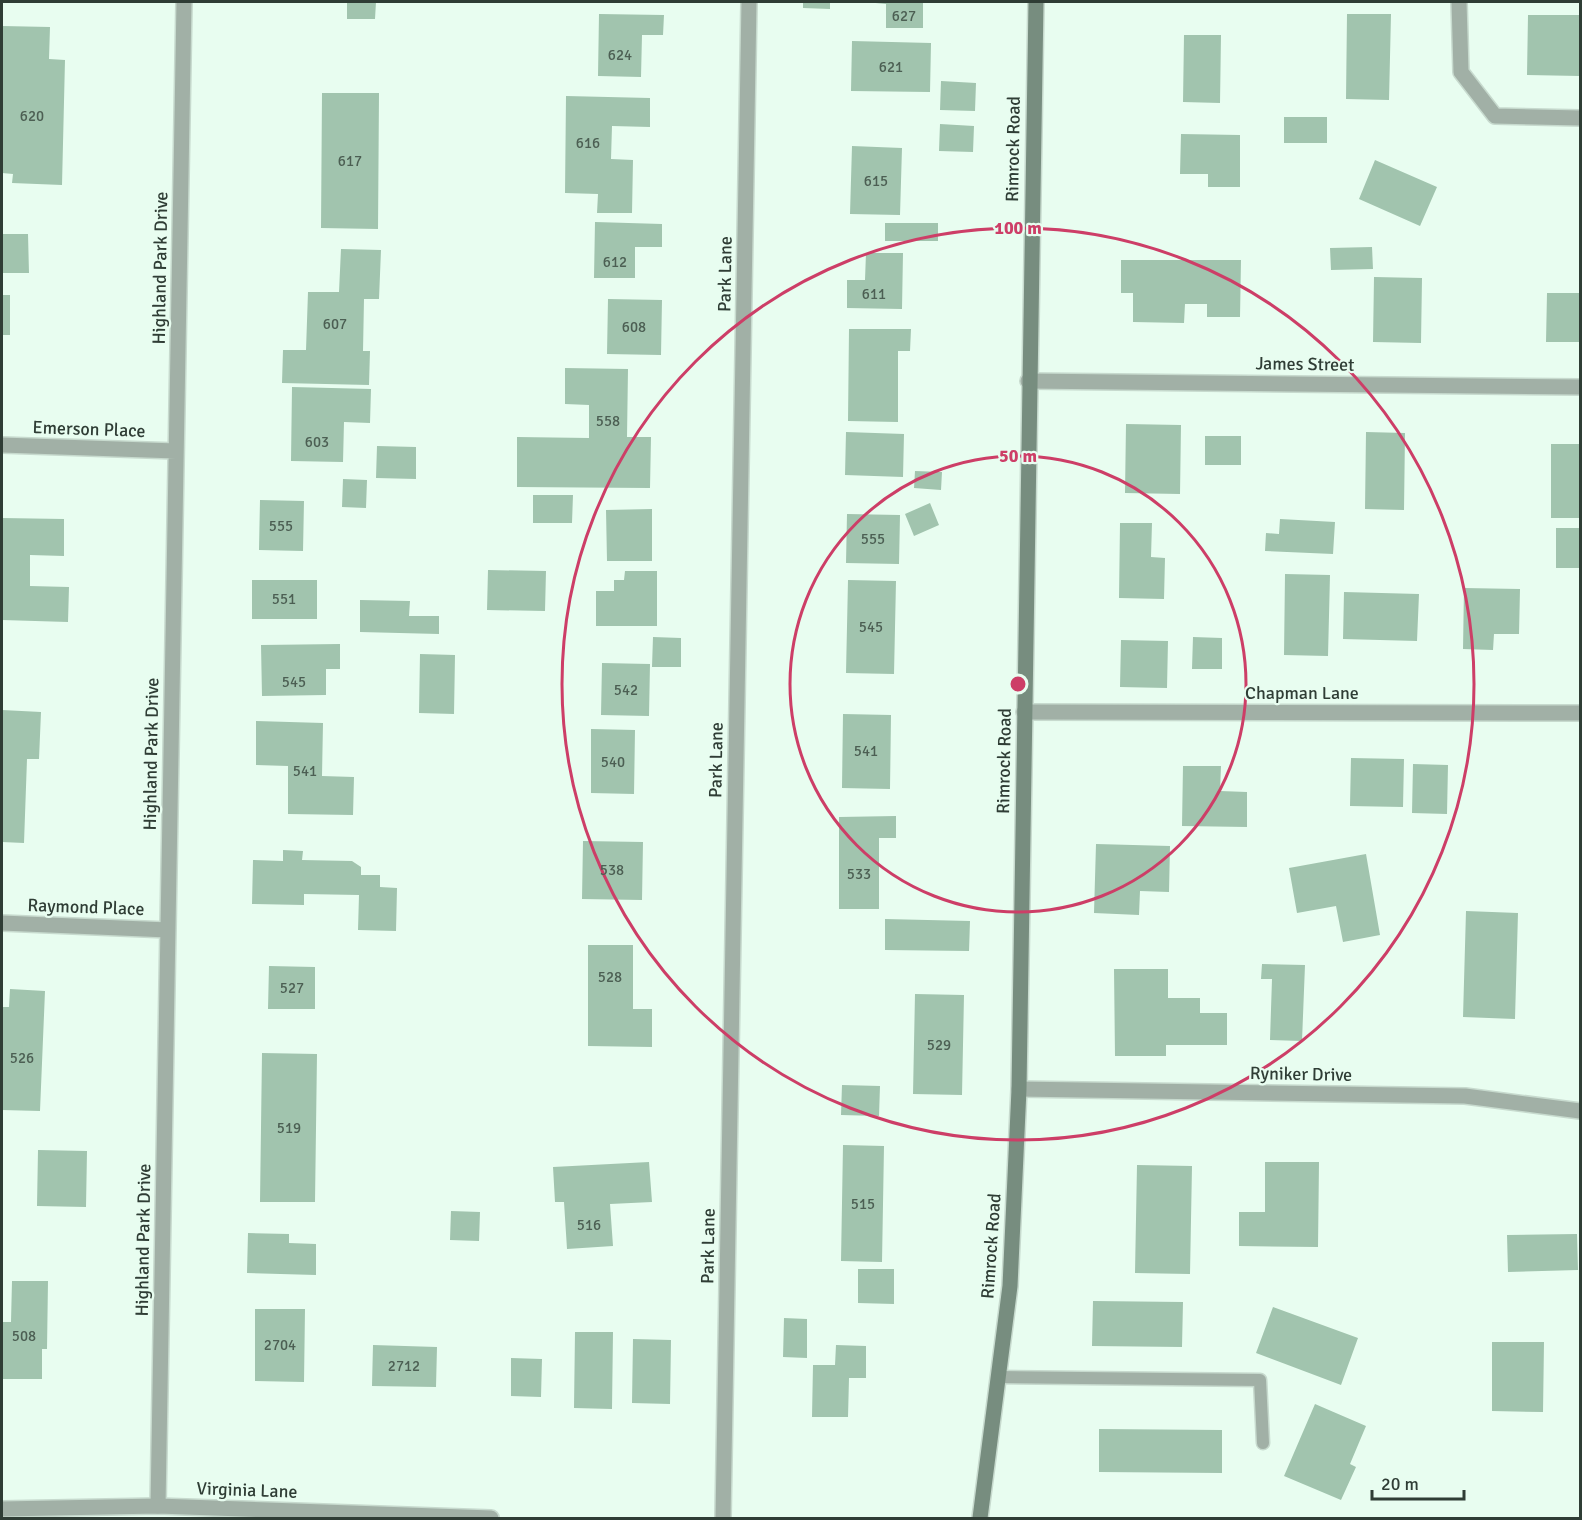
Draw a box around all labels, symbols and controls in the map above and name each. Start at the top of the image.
house number: 627 [892,7,916,25]
house number: 624 [608,46,632,64]
house number: 621 [879,58,903,76]
street label: Rimrock Road [1001,96,1025,202]
house number: 620 [20,107,44,125]
house number: 616 [576,134,600,152]
house number: 617 [338,152,362,170]
house number: 615 [864,172,888,190]
street label: Highland Park Drive [148,191,172,345]
text: 100 m [994,217,1042,239]
street label: Park Lane [713,236,737,312]
house number: 612 [603,253,627,271]
house number: 611 [862,285,886,303]
house number: 607 [323,315,347,333]
house number: 608 [622,318,646,336]
street label: James Street [1255,352,1355,376]
house number: 558 [596,412,620,430]
street label: Emerson Place [32,416,146,442]
house number: 603 [305,433,329,451]
text: 50 m [999,445,1037,467]
house number: 555 [269,517,293,535]
house number: 555 [861,530,885,548]
house number: 551 [272,590,296,608]
house number: 545 [859,618,883,636]
house number: 545 [282,673,306,691]
centre of rings [1008,674,1028,694]
street label: Highland Park Drive [139,677,163,831]
house number: 542 [614,681,638,699]
street label: Chapman Lane [1245,682,1359,704]
street label: Rimrock Road [992,708,1016,814]
street label: Park Lane [704,722,728,798]
house number: 541 [854,742,878,760]
house number: 540 [601,753,625,771]
house number: 541 [293,762,317,780]
house number: 538 [600,861,624,879]
house number: 533 [847,865,871,883]
street label: Raymond Place [27,894,145,920]
house number: 528 [598,968,622,986]
house number: 527 [280,979,304,997]
house number: 529 [927,1036,951,1054]
house number: 526 [10,1049,34,1067]
street label: Ryniker Drive [1250,1062,1352,1086]
house number: 519 [277,1119,301,1137]
street label: Highland Park Drive [131,1163,155,1317]
street label: Rimrock Road [976,1193,1006,1299]
house number: 515 [851,1195,875,1213]
street label: Park Lane [696,1208,720,1284]
house number: 516 [577,1216,601,1234]
house number: 508 [12,1327,36,1345]
house number: 2704 [264,1336,296,1354]
house number: 2712 [388,1357,420,1375]
scale bar [1372,1463,1464,1501]
text: 20 m [1381,1473,1419,1495]
street label: Virginia Lane [196,1477,298,1503]

